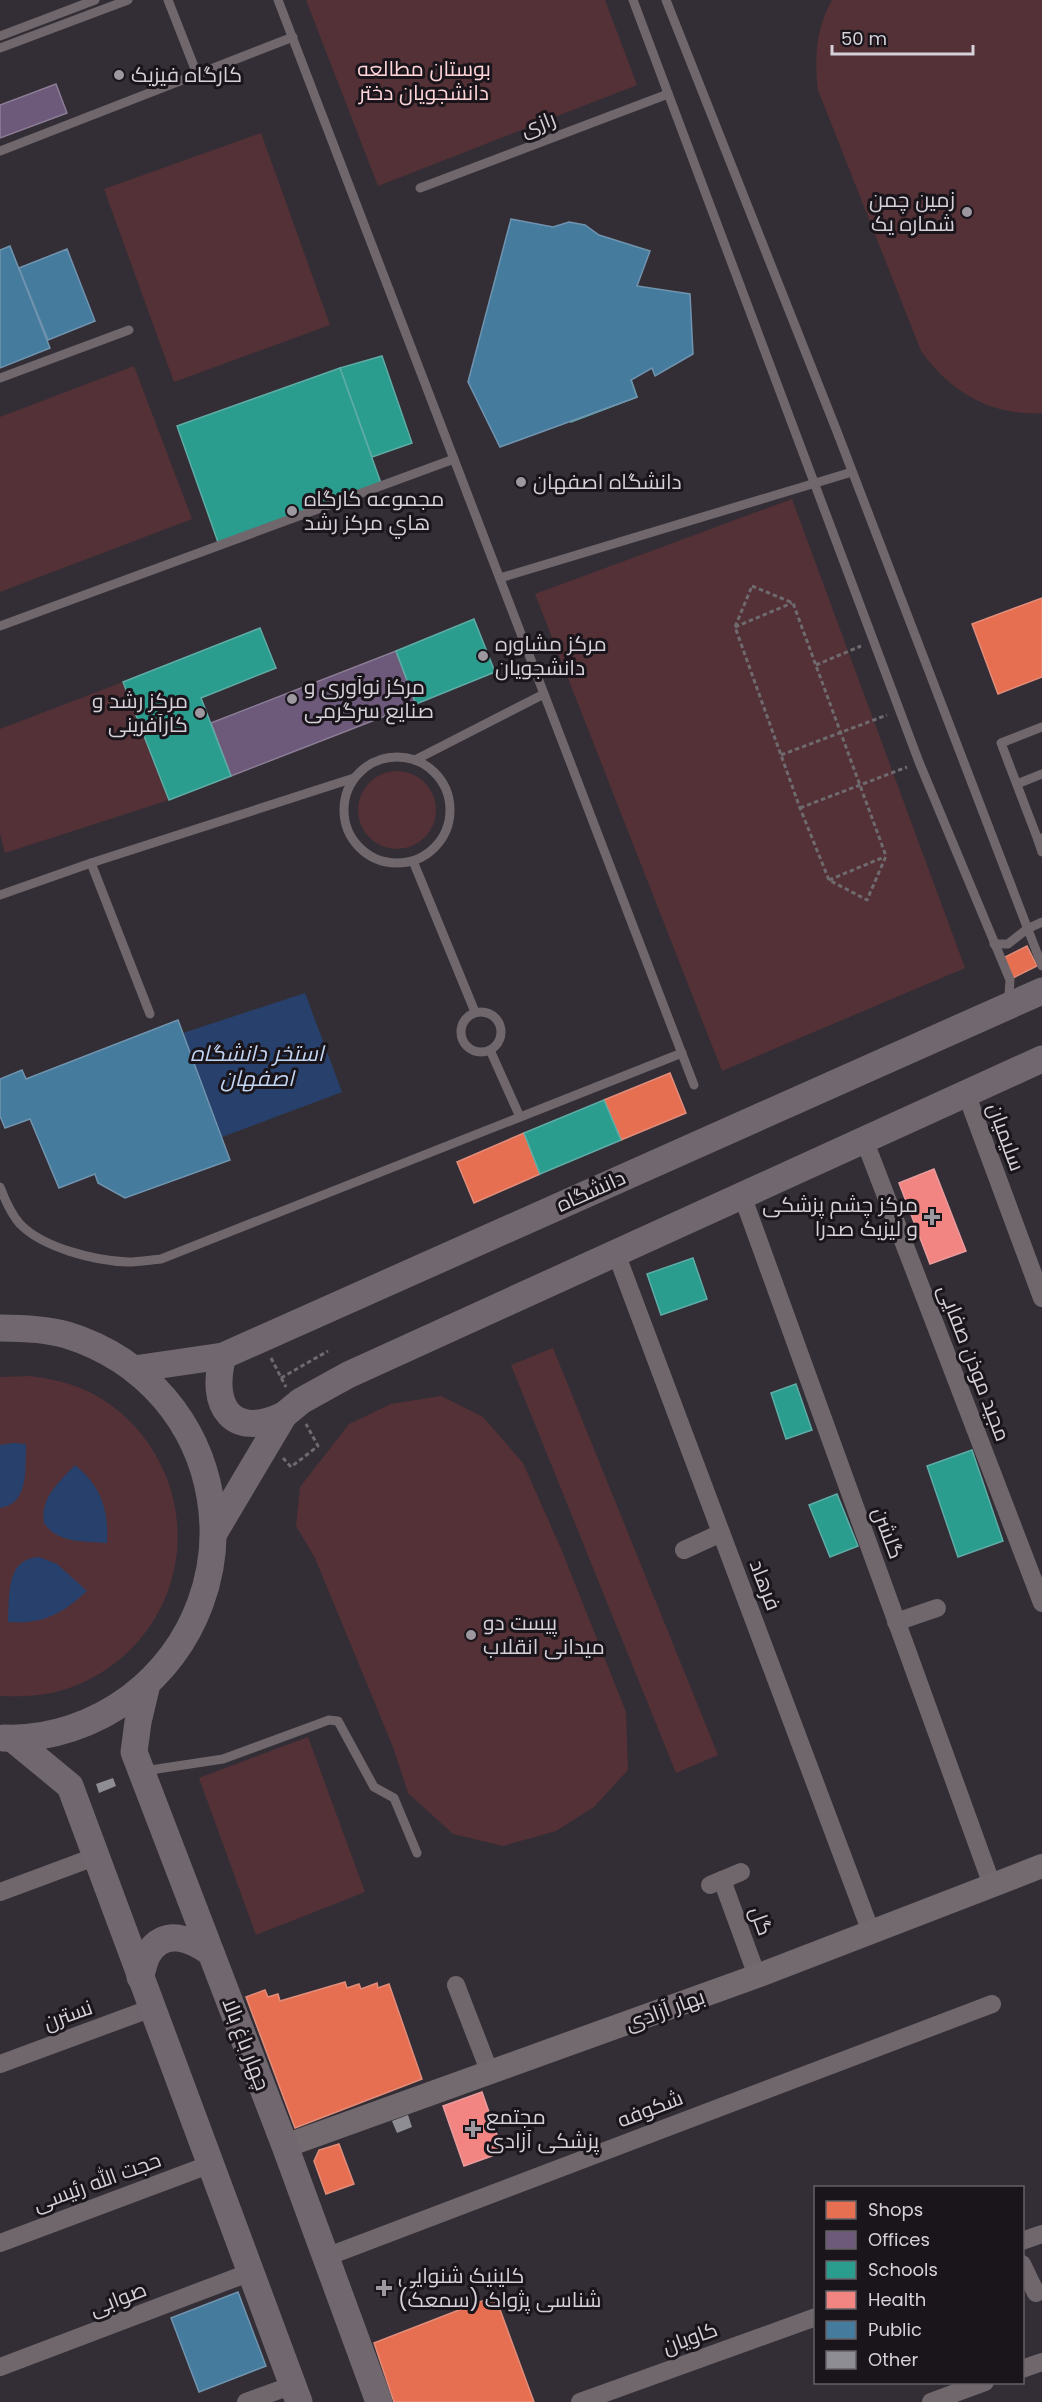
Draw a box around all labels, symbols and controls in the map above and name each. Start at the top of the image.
scale bar [832,18,973,56]
text: 50 m [841,26,887,51]
park label: بوستان مطالعه دانشجویان دختر [357,54,491,107]
place label: کارگاه فیزیک [131,60,242,89]
marker: کارگاه فیزیک [112,68,126,82]
street label: رازی [516,104,560,143]
place label: زمین چمن شماره یک [869,185,955,238]
marker: زمین چمن شماره یک [960,205,974,219]
place label: دانشگاه اصفهان [533,467,682,496]
marker: دانشگاه اصفهان [514,475,528,489]
place label: مجموعه کارگاه هاي مرکز رشد [304,484,444,539]
marker: مجموعه کارگاه هاي مرکز رشد [285,504,299,518]
place label: مرکز مشاوره دانشجویان [495,629,607,682]
marker: مرکز مشاوره دانشجویان [476,649,490,663]
place label: مرکز نوآوری و صنایع سرگرمی [304,672,434,725]
place label: مرکز رشد و کارآفرینی [92,686,188,739]
marker: مرکز نوآوری و صنایع سرگرمی [285,692,299,706]
marker: مرکز رشد و کارآفرینی [193,706,207,720]
water label: استخر دانشگاه اصفهان [190,1038,326,1094]
street label: سلیمیان [981,1099,1032,1175]
street label: دانشگاه [552,1162,630,1219]
place label: مرکز چشم پزشکی و لیزیک صدرا [762,1190,918,1243]
marker: مرکز چشم پزشکی و لیزیک صدرا [923,1208,941,1226]
street label: مجید موذن صفایی [931,1280,1018,1445]
street label: گلشن [866,1503,911,1563]
street label: فرهاد [743,1555,788,1614]
place label: پیست دو میدانی انقلاب [483,1608,605,1661]
marker: پیست دو میدانی انقلاب [464,1628,478,1642]
street label: گل [743,1902,780,1939]
street label: بهار آزادی [621,1982,709,2037]
street label: نسترن [39,1992,96,2037]
street label: چهار باغ بالا [216,1993,277,2094]
street label: شکوفه [613,2083,687,2134]
place label: مجتمع پزشکی آزادی [486,2102,599,2155]
marker: مجتمع پزشکی آزادی [464,2120,482,2138]
street label: حجت الله رئیسی [29,2145,165,2218]
legend [814,2186,1024,2384]
text: Shops [868,2197,923,2222]
text: Offices [868,2227,930,2252]
text: Schools [868,2257,938,2282]
place label: کلینیک شنوایی شناسی پژواک (سمعک) [398,2261,601,2314]
street label: صوابی [85,2274,151,2323]
marker: کلینیک شنوایی شناسی پژواک (سمعک) [375,2279,393,2297]
text: Health [868,2287,926,2312]
street label: کاویان [658,2314,721,2361]
text: Public [868,2317,922,2342]
text: Other [868,2347,918,2372]

